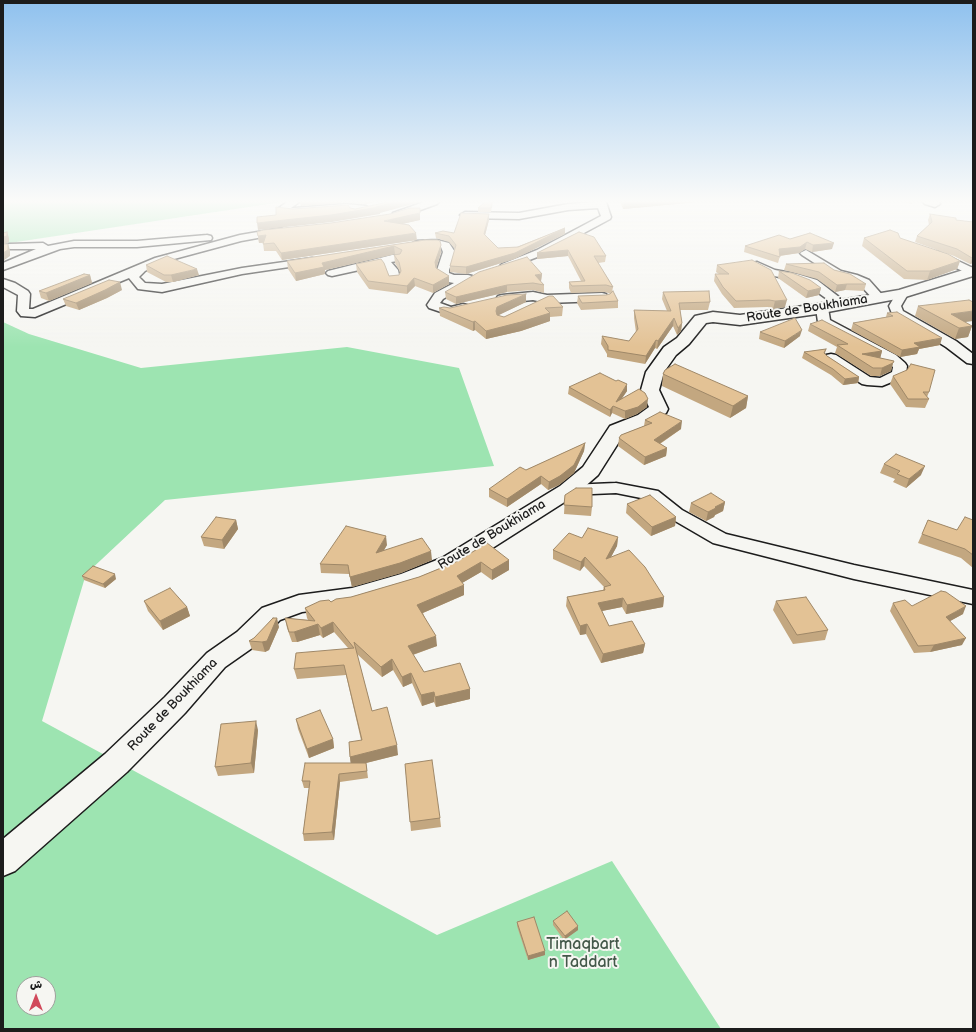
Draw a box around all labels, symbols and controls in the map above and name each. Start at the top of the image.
street label: Route de Boukhiama [745,292,869,326]
street label: Route de Boukhiama [435,497,549,573]
street label: Route de Boukhiama [125,655,221,755]
park label: Timaqbart n Taddart [546,935,620,973]
north arrow [16,976,56,1016]
text: ش [30,978,42,991]

